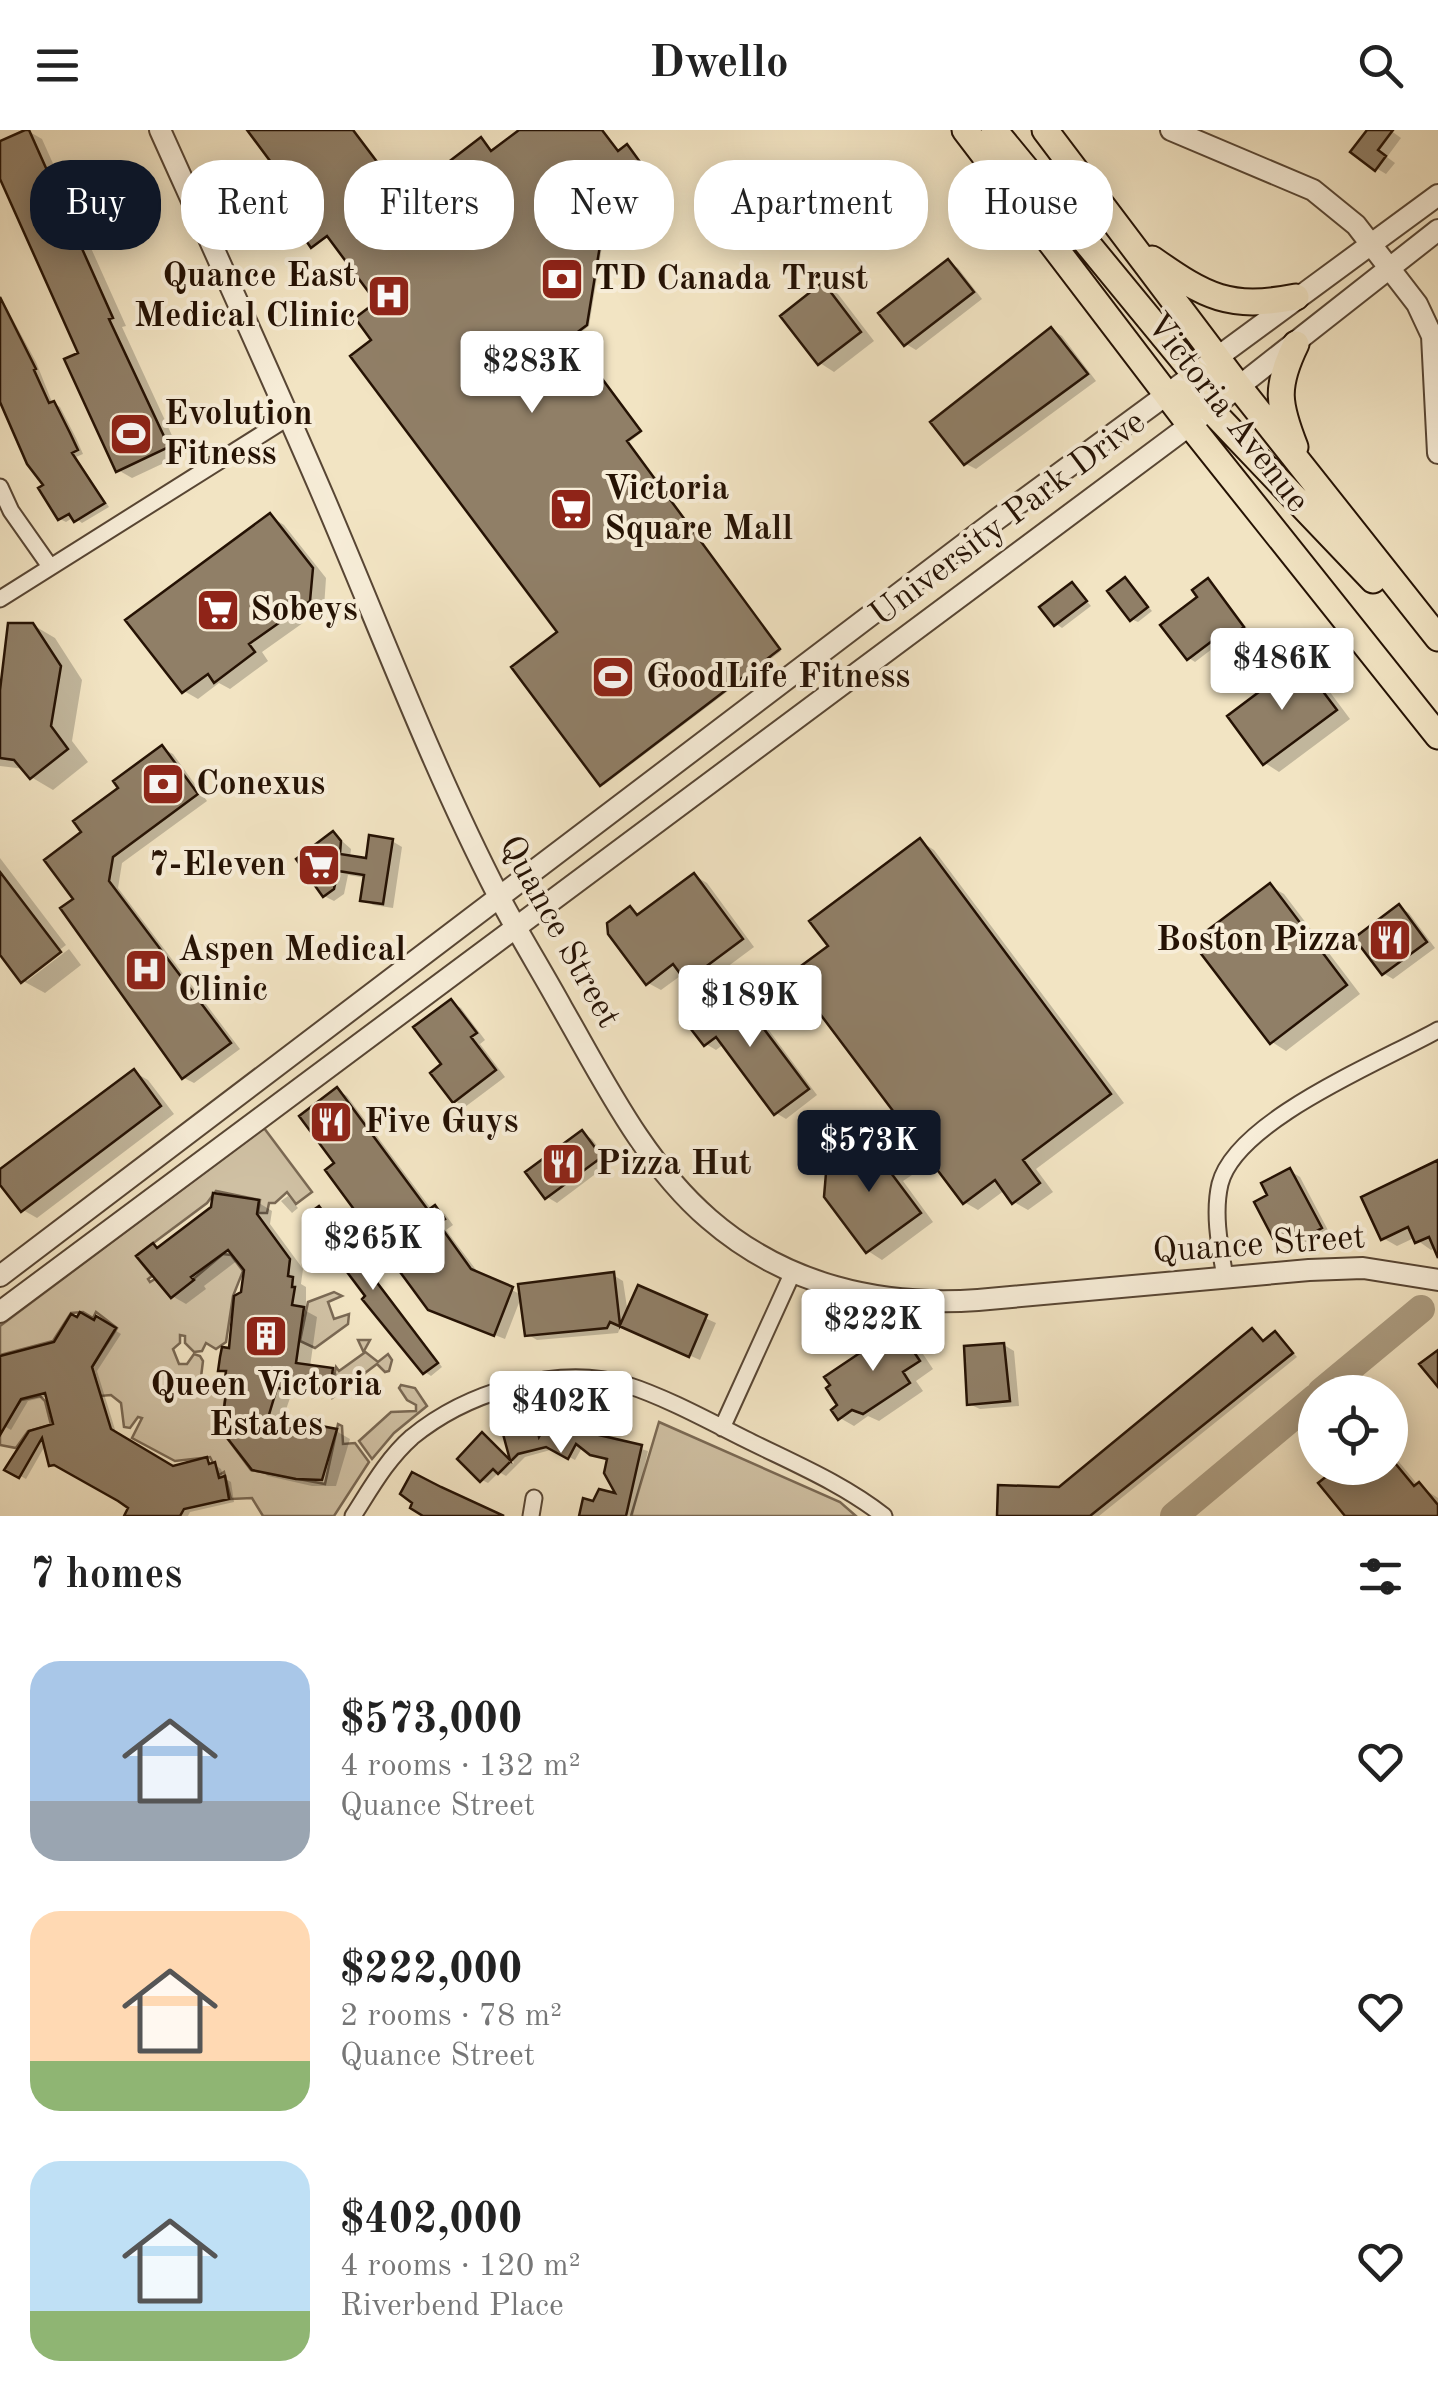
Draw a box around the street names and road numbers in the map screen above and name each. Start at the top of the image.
street label: Victoria Avenue [1139,307,1315,519]
street label: University Park Drive [864,404,1152,634]
street label: Quance Street [492,830,626,1034]
street label: Quance Street [1151,1220,1367,1270]

